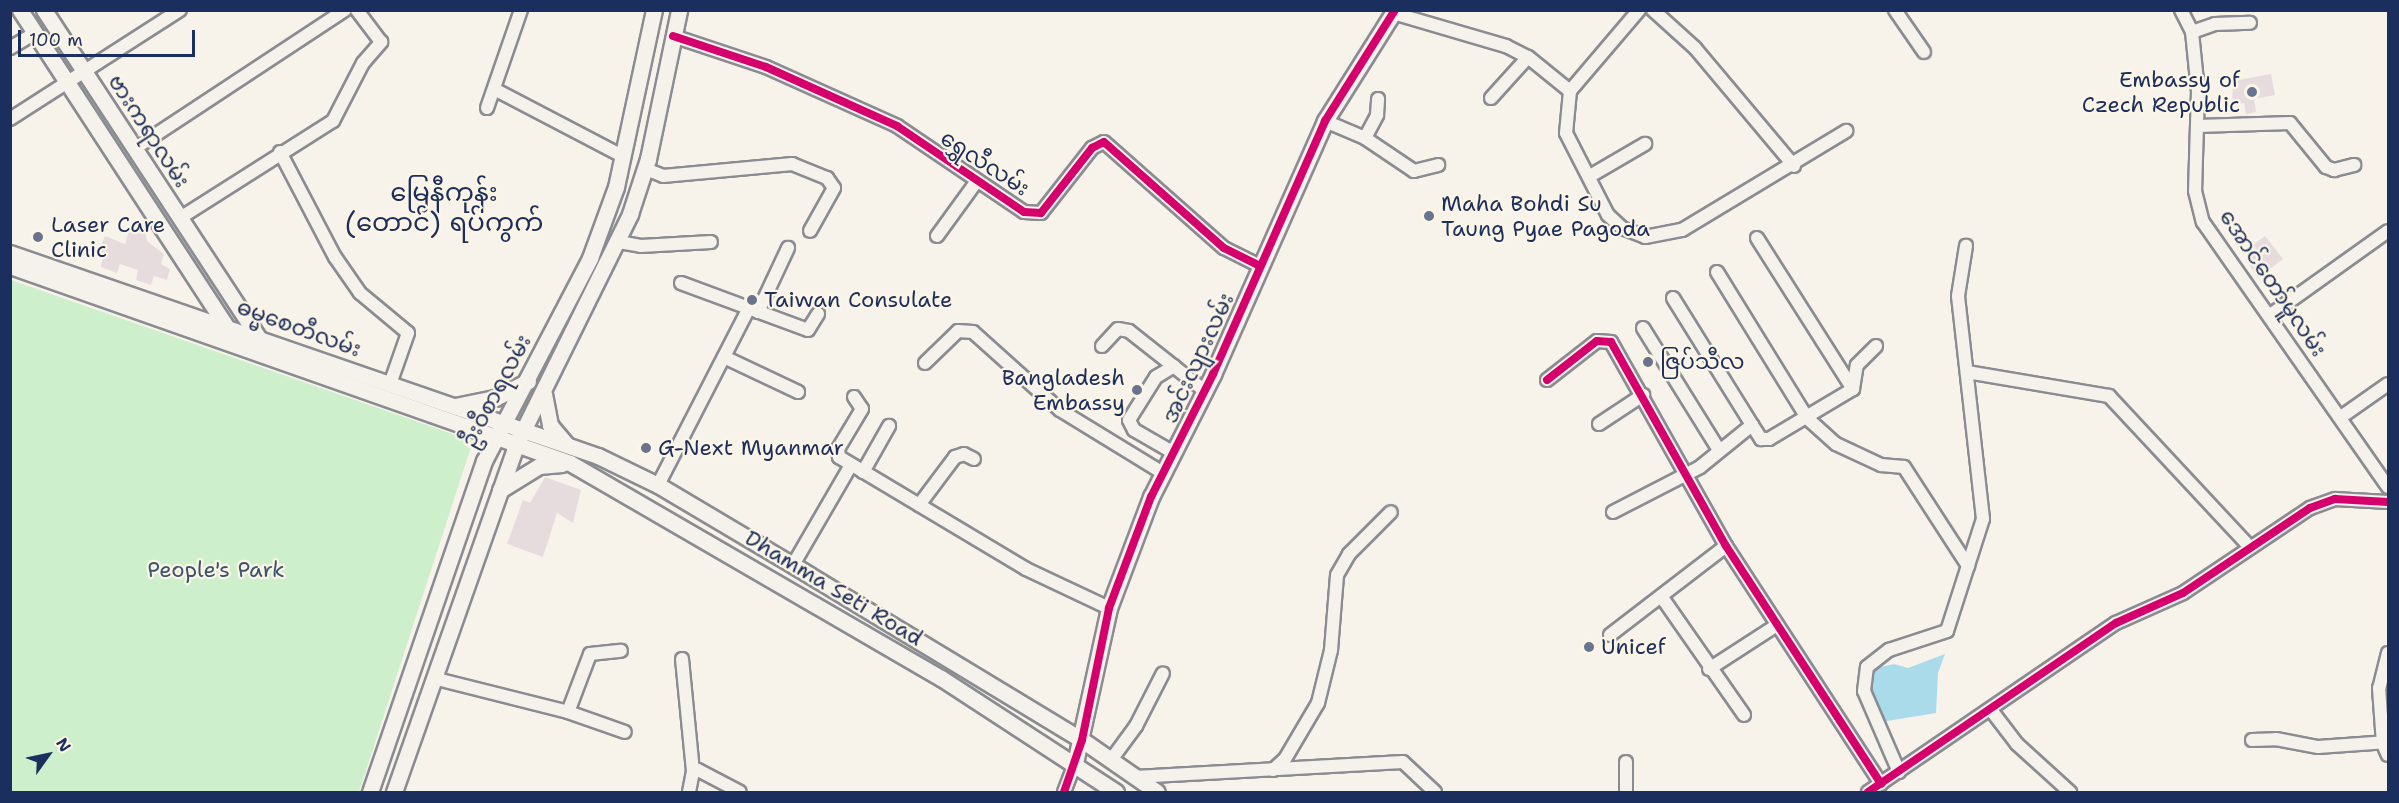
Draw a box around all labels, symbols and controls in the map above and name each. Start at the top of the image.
scale bar [21,18,198,56]
text: 100 m [29,28,83,52]
place label: Embassy of Czech Republic [2082,66,2240,118]
street label: ဗားကရာလမ်း [103,69,195,193]
marker: Embassy of Czech Republic [2245,85,2259,99]
street label: ရွှေလီလမ်း [936,124,1034,202]
district label: မြေနီကုန်း (တောင်) ရပ်ကွက် [345,176,543,237]
place label: Maha Bohdi Su Taung Pyae Pagoda [1441,190,1650,242]
street label: အောင်တော်မူလမ်း [2214,204,2332,362]
marker: Maha Bohdi Su Taung Pyae Pagoda [1422,209,1436,223]
place label: Laser Care Clinic [51,211,165,262]
marker: Laser Care Clinic [29,228,47,246]
place label: Taiwan Consulate [764,287,952,313]
street label: အင်းလျားလမ်း [1156,289,1240,427]
street label: ဓမ္မစေတီလမ်း [233,293,365,363]
marker: Taiwan Consulate [745,293,759,307]
street label: ဦးဝီစာရလမ်း [455,330,537,452]
place label: ဇြပ်သီလ [1660,349,1745,375]
marker: ဇြပ်သီလ [1641,355,1655,369]
place label: Bangladesh Embassy [1002,364,1125,416]
marker: Bangladesh Embassy [1130,383,1144,397]
place label: G-Next Myanmar [658,435,844,461]
marker: G-Next Myanmar [639,441,653,455]
street label: Dhamma Seti Road [740,524,928,652]
park label: People's Park [147,557,285,583]
place label: Unicef [1601,634,1666,660]
marker: Unicef [1582,640,1596,654]
north arrow [18,725,78,785]
text: N [51,734,76,756]

